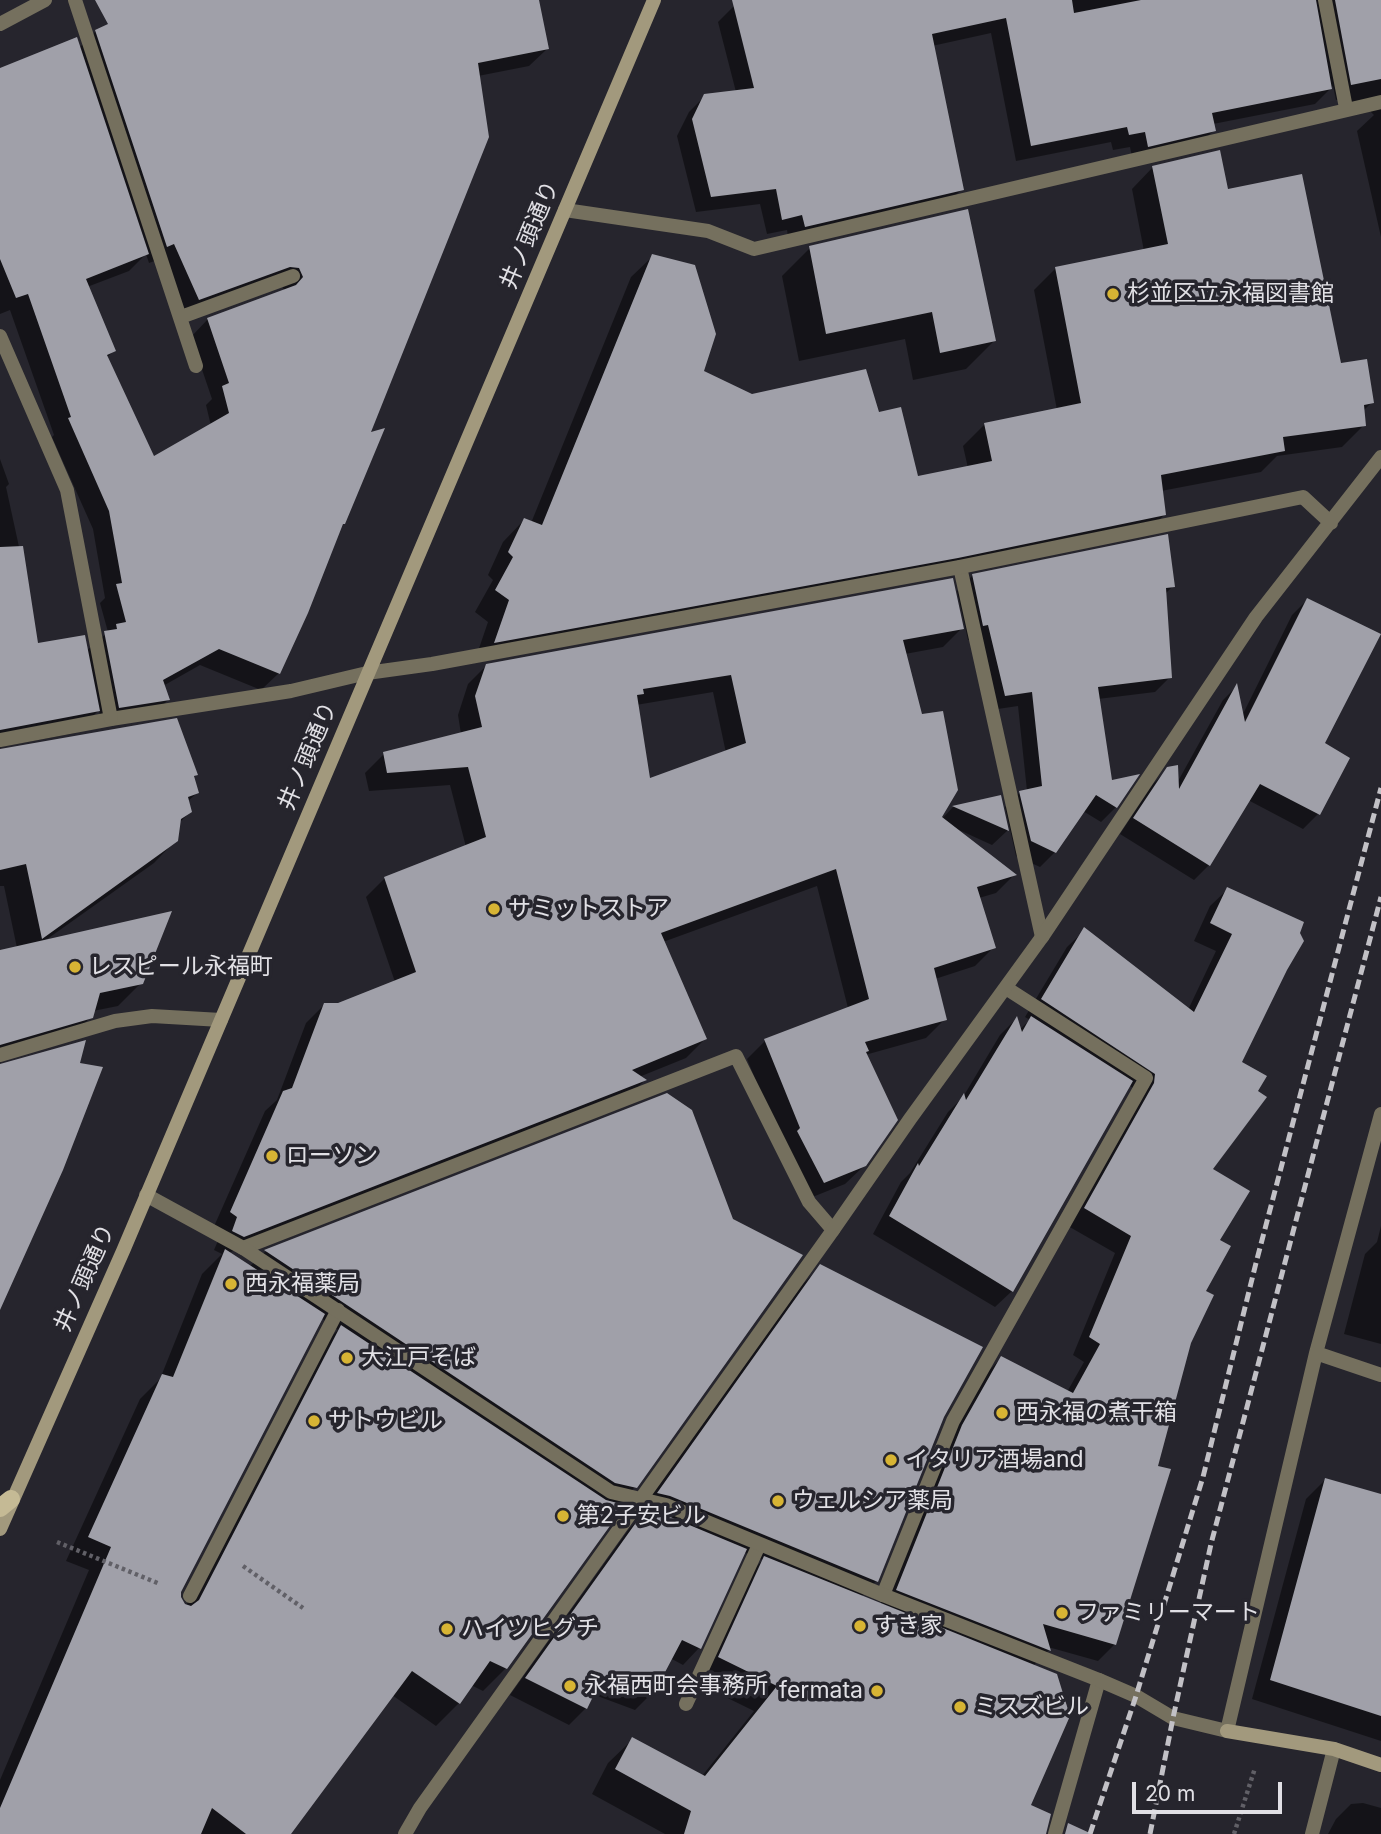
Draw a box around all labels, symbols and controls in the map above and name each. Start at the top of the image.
street label: 井ノ頭通り [495,177,565,293]
place label: 杉並区立永福図書館 [1127,280,1334,308]
marker: 杉並区立永福図書館 [1105,286,1121,302]
street label: 井ノ頭通り [273,698,343,814]
place label: サミットストア [508,895,669,923]
marker: サミットストア [486,901,502,917]
place label: レスピール永福町 [89,953,273,981]
marker: レスピール永福町 [67,959,83,975]
place label: ローソン [286,1142,378,1170]
marker: ローソン [264,1148,280,1164]
street label: 井ノ頭通り [49,1220,121,1336]
place label: 西永福薬局 [245,1270,360,1298]
marker: 西永福薬局 [223,1276,239,1292]
place label: 大江戸そば [361,1344,476,1372]
marker: 大江戸そば [339,1350,355,1366]
place label: 西永福の煮干箱 [1016,1399,1177,1427]
marker: 西永福の煮干箱 [994,1405,1010,1421]
place label: サトウビル [328,1407,443,1435]
marker: サトウビル [306,1413,322,1429]
place label: イタリア酒場and [905,1446,1084,1474]
marker: イタリア酒場and [883,1452,899,1468]
place label: ウェルシア薬局 [792,1487,953,1515]
marker: ウェルシア薬局 [770,1493,786,1509]
place label: 第2子安ビル [577,1502,706,1530]
marker: 第2子安ビル [555,1508,571,1524]
place label: ファミリーマート [1076,1599,1260,1627]
marker: ファミリーマート [1054,1605,1070,1621]
place label: すき家 [874,1612,943,1640]
place label: ハイツヒグチ [461,1615,599,1643]
marker: すき家 [852,1618,868,1634]
marker: ハイツヒグチ [439,1621,455,1637]
place label: 永福西町会事務所 [584,1672,768,1700]
place label: fermata [779,1677,863,1705]
marker: 永福西町会事務所 [562,1678,578,1694]
marker: fermata [869,1683,885,1699]
place label: ミスズビル [974,1693,1089,1721]
marker: ミスズビル [952,1699,968,1715]
scale bar [1136,1768,1286,1812]
text: 20 m [1145,1781,1195,1806]

